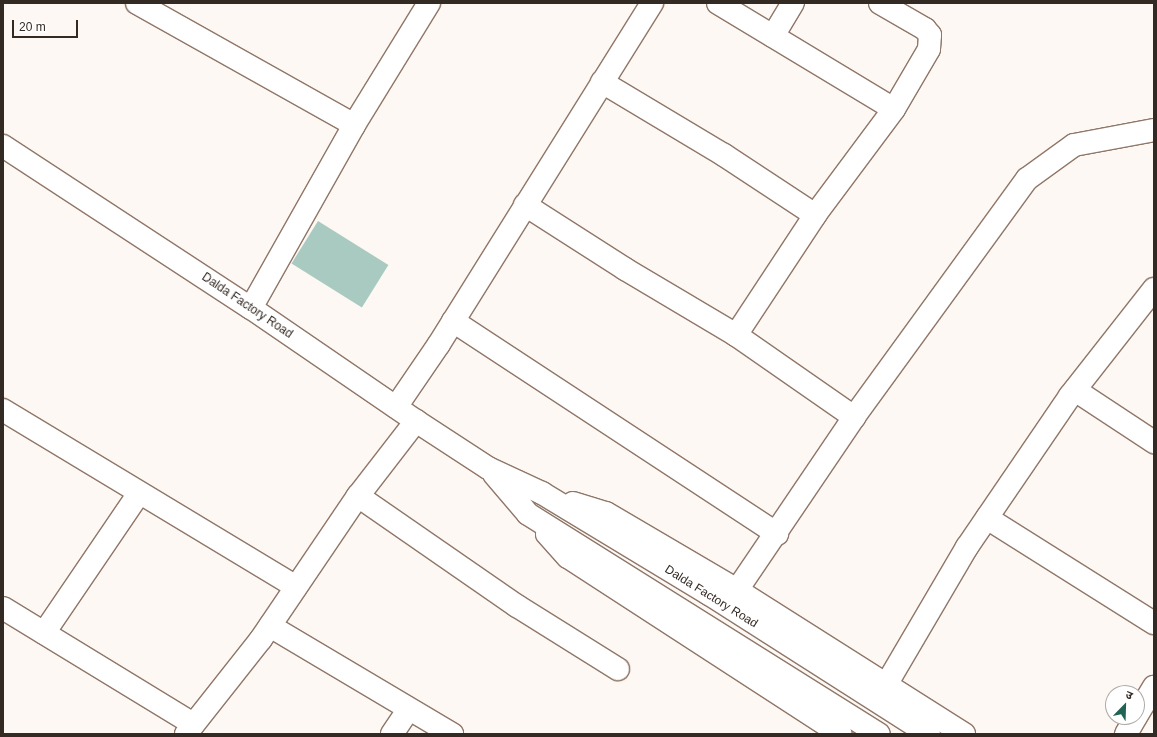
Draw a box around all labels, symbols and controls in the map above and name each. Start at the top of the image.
scale bar [14,12,80,38]
text: 20 m [19,20,46,34]
street label: Dalda Factory Road [199,270,295,342]
street label: Dalda Factory Road [662,563,760,631]
north arrow [1105,685,1145,725]
text: उ [1124,688,1135,702]

